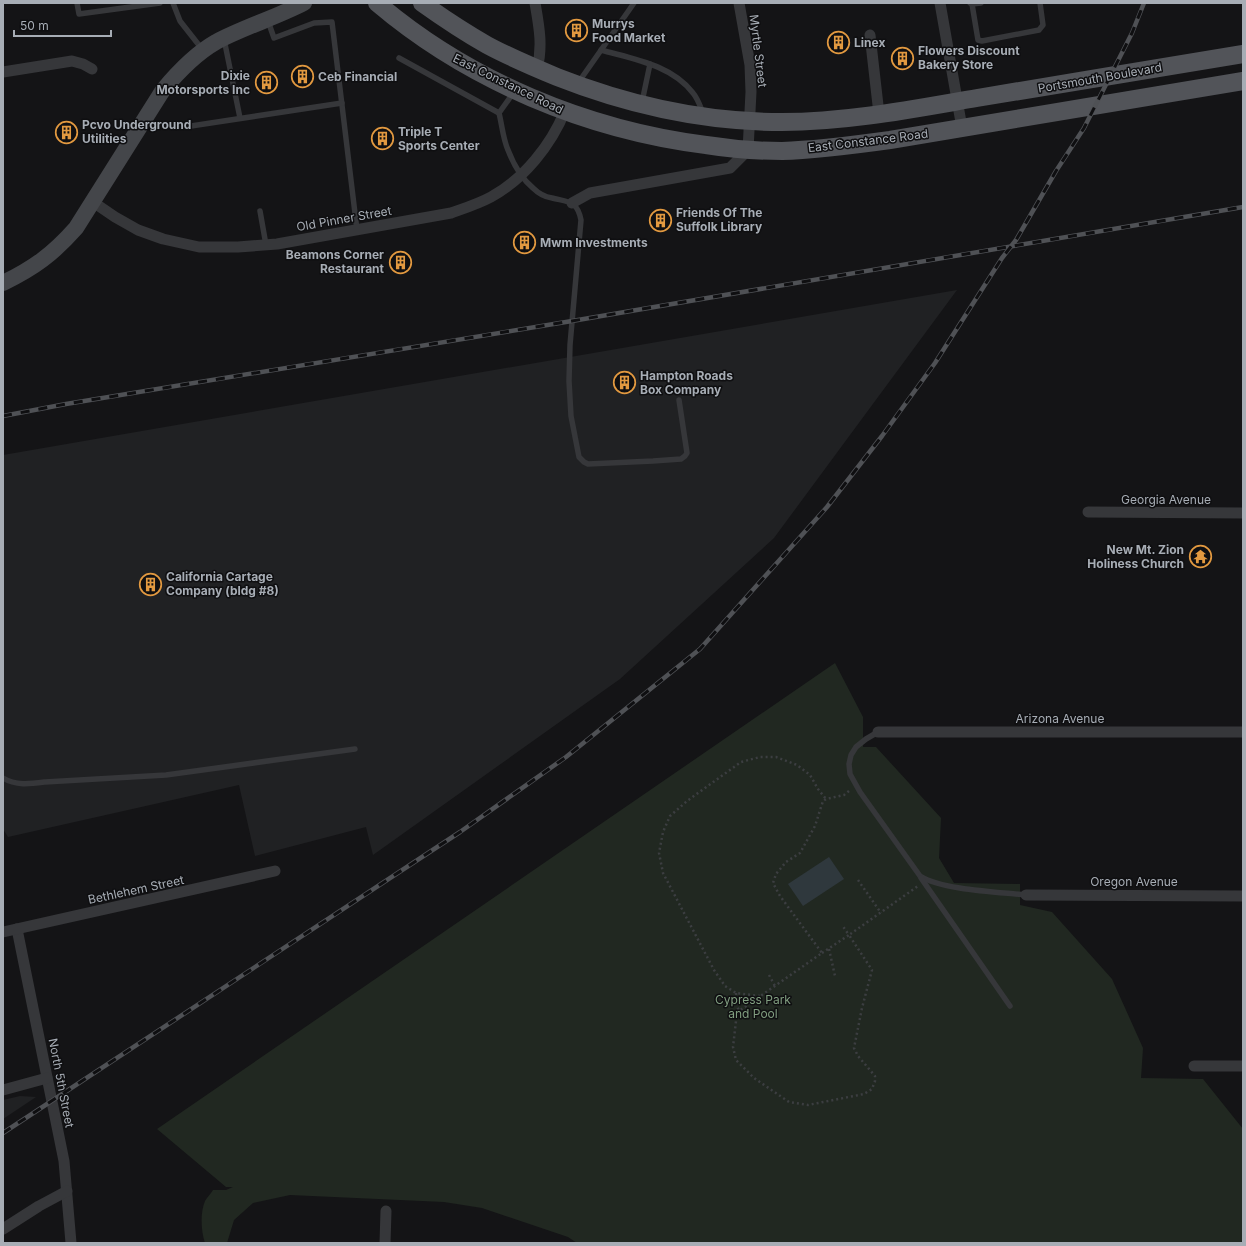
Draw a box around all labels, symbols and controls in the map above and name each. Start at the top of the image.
scale bar [14,12,111,38]
street label: Myrtle Street [747,14,770,88]
place label: Murrys Food Market [592,16,666,45]
text: 50 m [20,18,49,33]
building icon: Murrys Food Market [564,18,590,44]
building icon: Linex [826,30,852,56]
place label: Linex [854,35,885,50]
place label: Flowers Discount Bakery Store [918,43,1020,72]
building icon: Flowers Discount Bakery Store [890,45,916,71]
street label: East Constance Road [451,50,566,117]
street label: Portsmouth Boulevard [1037,59,1163,96]
building icon: Ceb Financial [290,64,316,90]
place label: Dixie Motorsports Inc [156,68,250,97]
place label: Ceb Financial [318,69,397,84]
building icon: Dixie Motorsports Inc [253,70,279,96]
place label: Pcvo Underground Utilities [82,117,191,146]
building icon: Pcvo Underground Utilities [53,119,79,145]
place label: Triple T Sports Center [398,124,480,153]
building icon: Triple T Sports Center [369,126,395,152]
street label: East Constance Road [807,126,929,155]
street label: Old Pinner Street [295,203,393,234]
place label: Friends Of The Suffolk Library [676,205,763,234]
building icon: Friends Of The Suffolk Library [648,207,674,233]
building icon: Mwm Investments [512,230,538,256]
place label: Mwm Investments [540,235,648,250]
place label: Beamons Corner Restaurant [286,247,385,276]
building icon: Beamons Corner Restaurant [387,249,413,275]
place label: Hampton Roads Box Company [640,368,733,397]
building icon: Hampton Roads Box Company [612,370,638,396]
street label: Georgia Avenue [1121,492,1211,507]
place label: New Mt. Zion Holiness Church [1087,542,1184,571]
temple icon: New Mt. Zion Holiness Church [1187,544,1213,570]
place label: California Cartage Company (bldg #8) [166,569,279,598]
building icon: California Cartage Company (bldg #8) [137,571,163,597]
street label: Arizona Avenue [1016,711,1104,726]
street label: Bethlehem Street [87,872,185,907]
street label: Oregon Avenue [1090,874,1178,889]
park label: Cypress Park and Pool [715,992,791,1021]
street label: North 5th Street [45,1037,78,1129]

